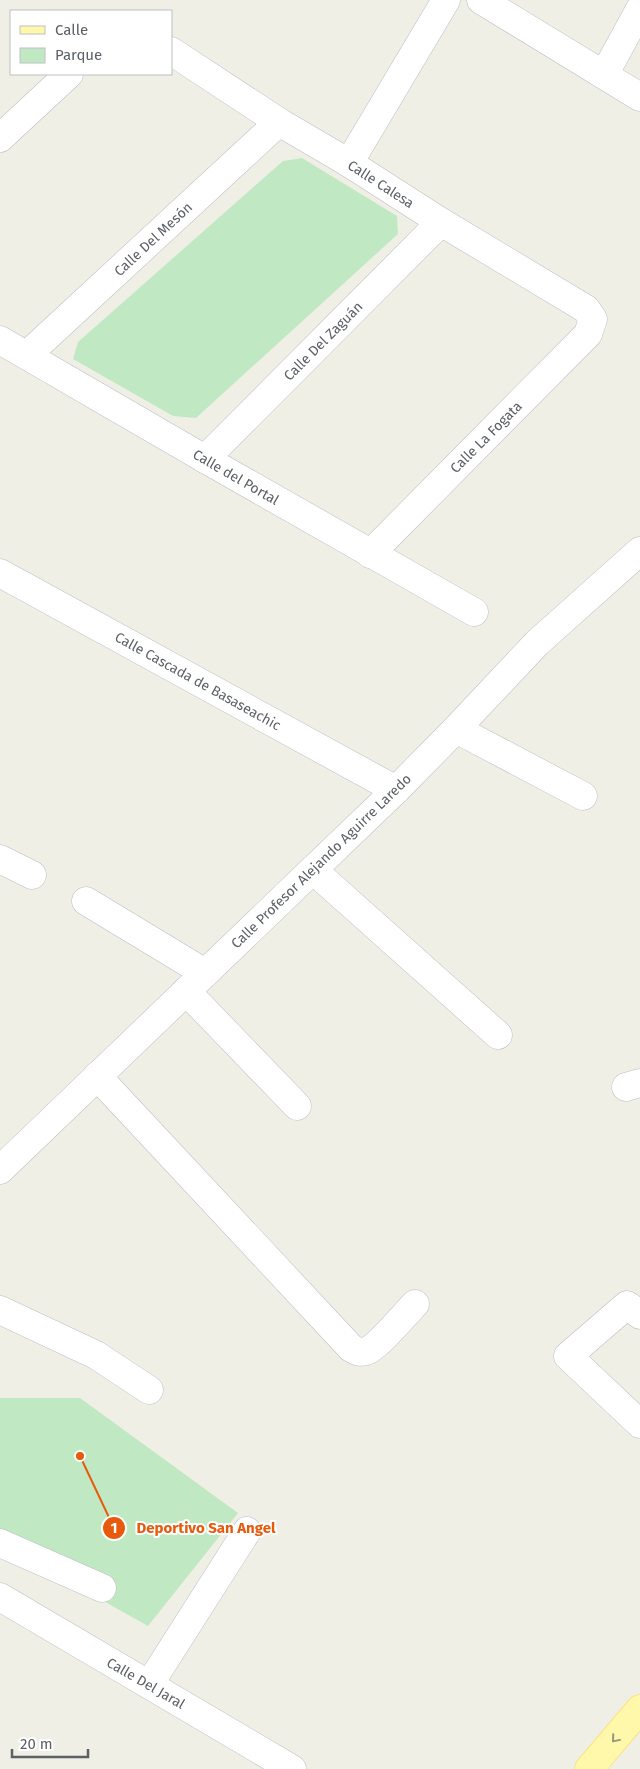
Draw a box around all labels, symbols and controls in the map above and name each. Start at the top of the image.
legend [10,10,172,75]
text: Calle [55,21,88,39]
text: Parque [55,46,102,64]
street label: Calle Calesa [344,157,417,212]
street label: Calle Del Mesón [111,199,196,280]
street label: Calle Del Zaguán [280,298,366,384]
street label: Calle La Fogata [447,398,526,477]
street label: Calle del Portal [190,446,282,509]
street label: Calle Cascada de Basaseachic [112,629,284,734]
street label: Calle Profesor Alejando Aguirre Laredo [228,771,415,952]
callout: Deportivo San Angel [102,1513,286,1543]
text: 1 [111,1519,117,1537]
text: Deportivo San Angel [137,1519,276,1537]
street label: Calle Del Jaral [104,1654,188,1713]
scale bar [12,1726,89,1758]
one-way arrow [612,1733,620,1742]
text: 20 m [20,1735,53,1753]

